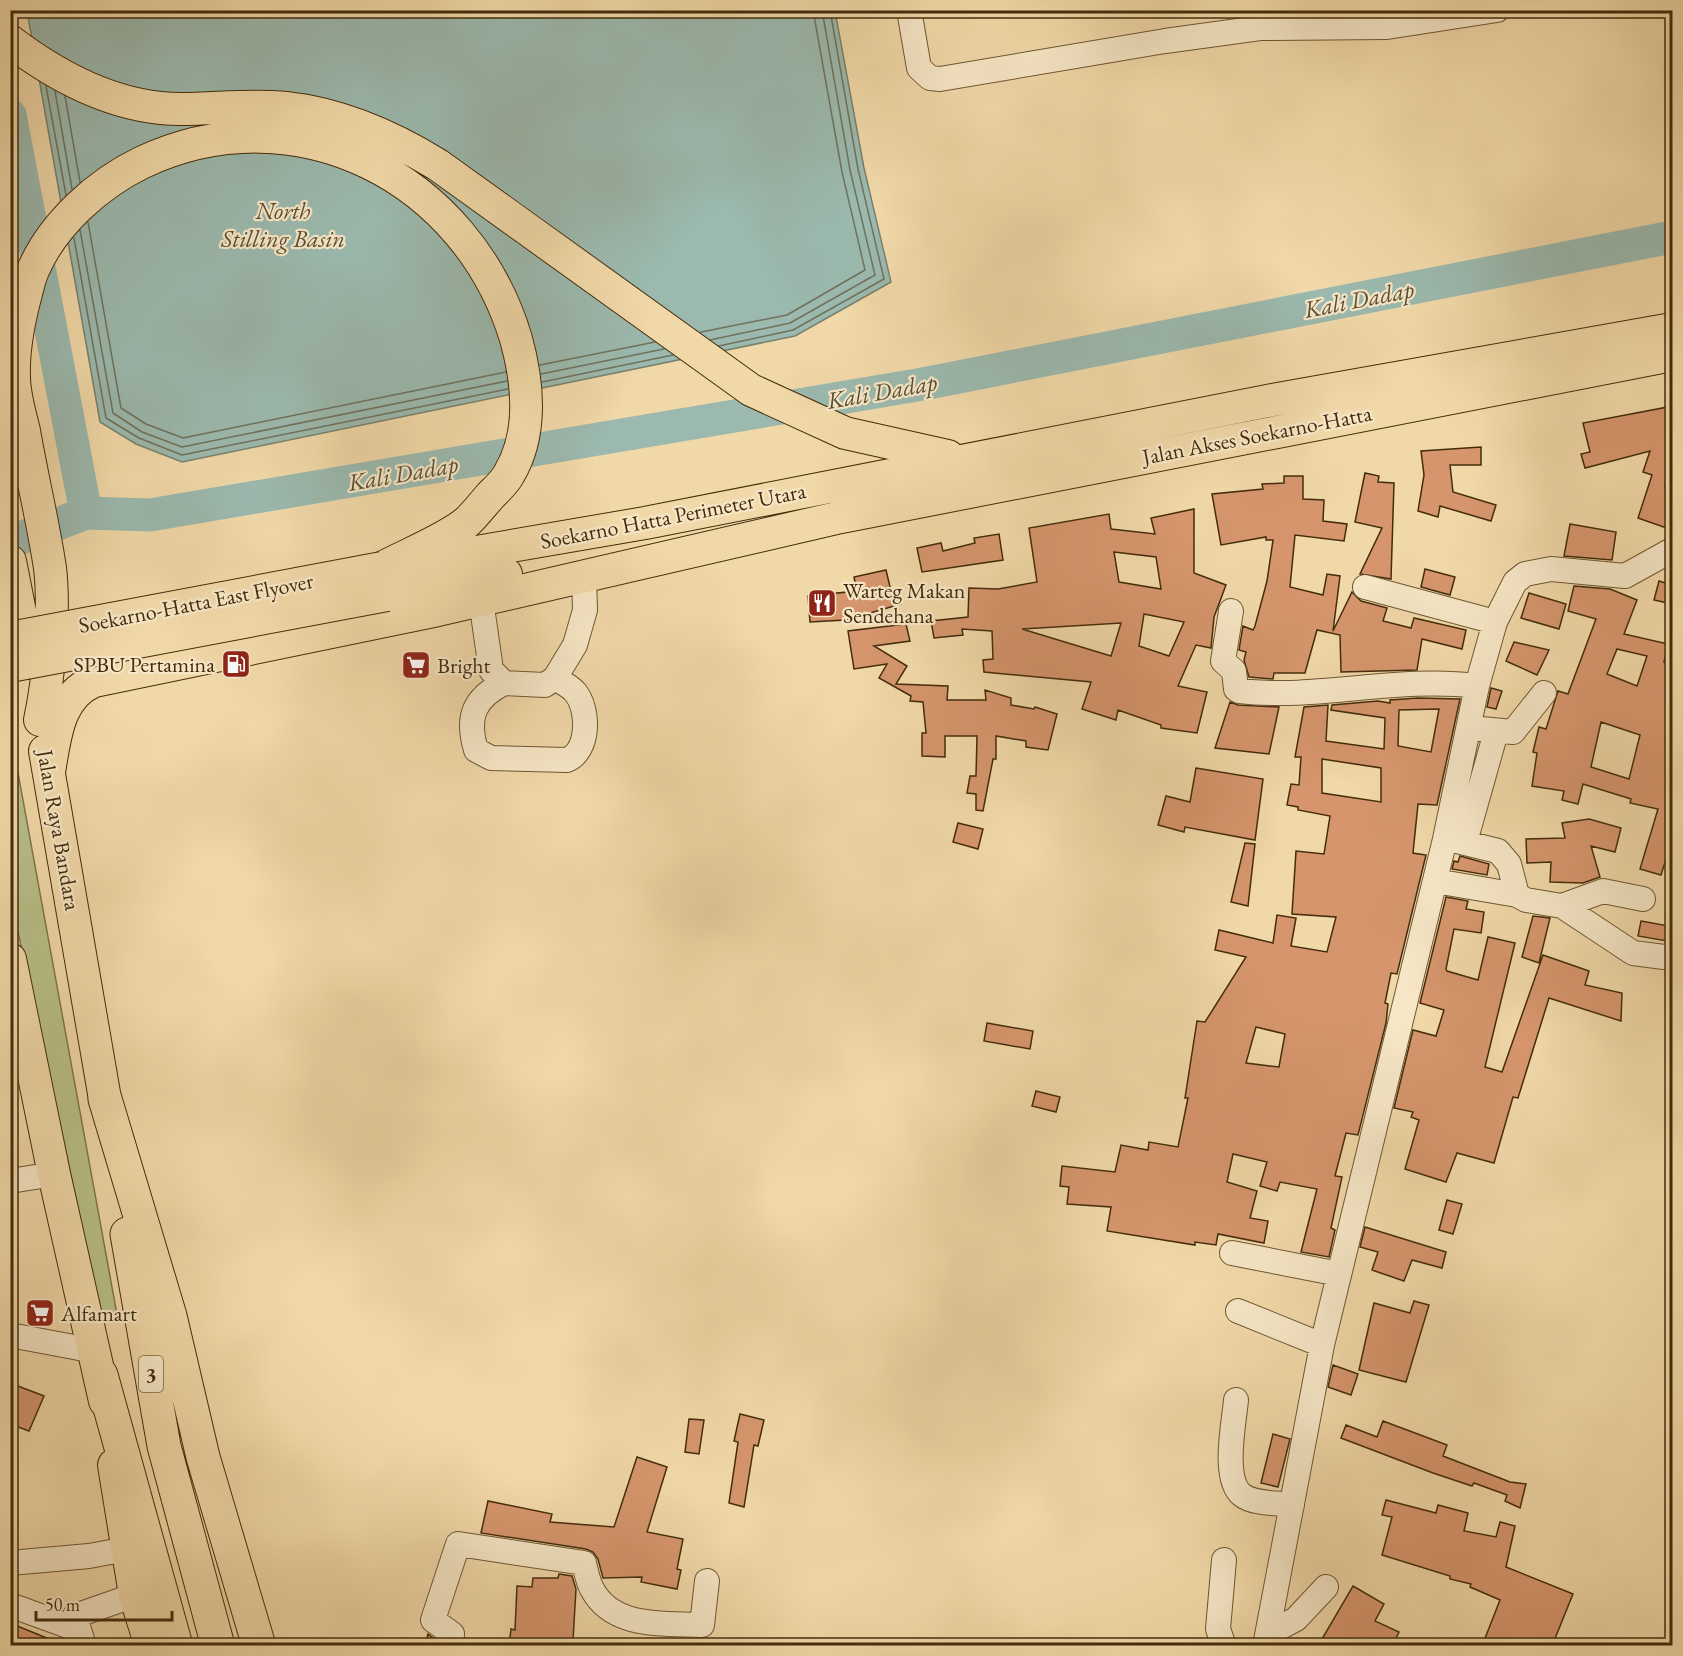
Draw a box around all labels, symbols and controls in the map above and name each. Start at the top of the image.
water label: North Stilling Basin [220,195,345,254]
water label: Kali Dadap [1301,273,1417,325]
water label: Kali Dadap [824,366,940,416]
street label: Jalan Akses Soekarno-Hatta [1138,399,1374,472]
water label: Kali Dadap [345,448,461,498]
street label: Soekarno Hatta Perimeter Utara [538,476,808,556]
street label: Soekarno-Hatta East Flyover [76,566,316,640]
place label: Warteg Makan Sendehana [843,576,966,630]
restaurant icon: Warteg Makan Sendehana [806,587,838,619]
fuel station icon: SPBU Pertamina [220,648,252,680]
supermarket icon: Bright [400,649,432,681]
place label: SPBU Pertamina [74,650,215,679]
place label: Bright [437,651,491,680]
street label: Jalan Raya Bandara [30,746,87,913]
supermarket icon: Alfamart [24,1297,56,1329]
place label: Alfamart [60,1299,137,1328]
road number: 3 [139,1356,163,1392]
scale bar [36,1584,172,1622]
text: 50 m [45,1593,80,1616]

